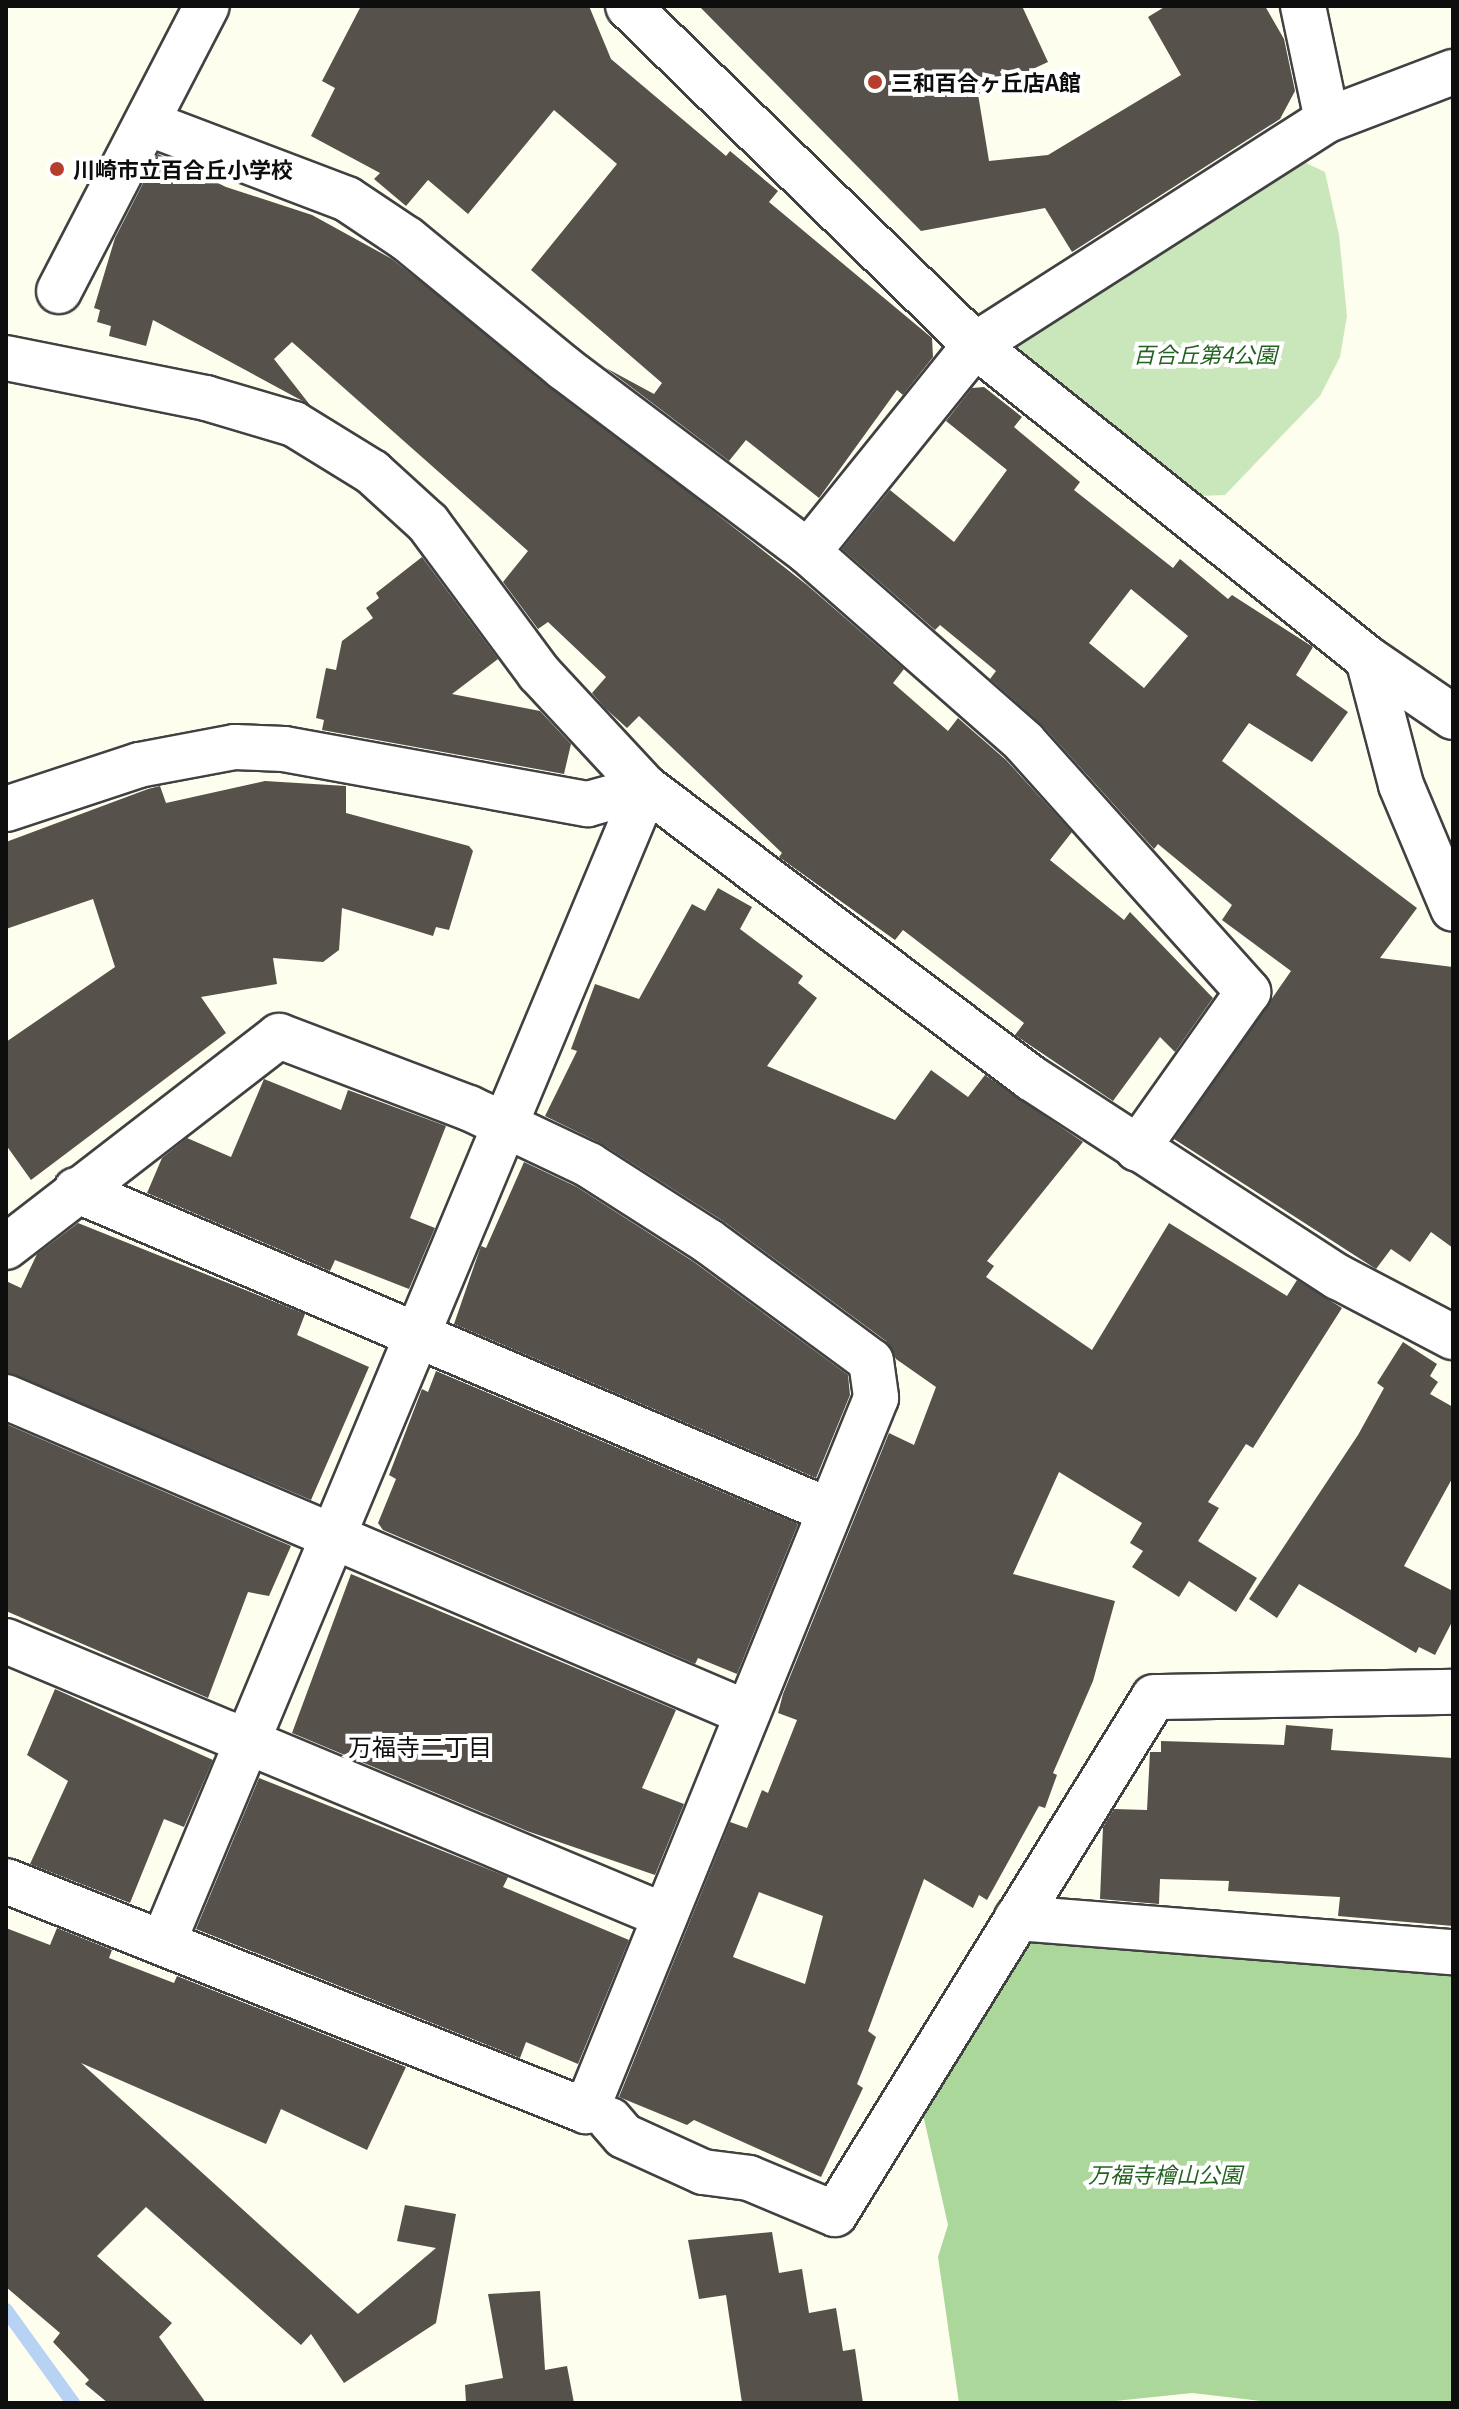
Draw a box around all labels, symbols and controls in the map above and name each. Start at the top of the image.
place label: 三和百合ヶ丘店A館 [891,69,1081,95]
marker: 三和百合ヶ丘店A館 [866,73,884,91]
place label: 川崎市立百合丘小学校 [73,156,293,182]
marker: 川崎市立百合丘小学校 [48,160,66,178]
park label: 百合丘第4公園 [1133,341,1277,367]
district label: 万福寺二丁目 [348,1732,492,1760]
park label: 万福寺檜山公園 [1088,2161,1242,2187]

